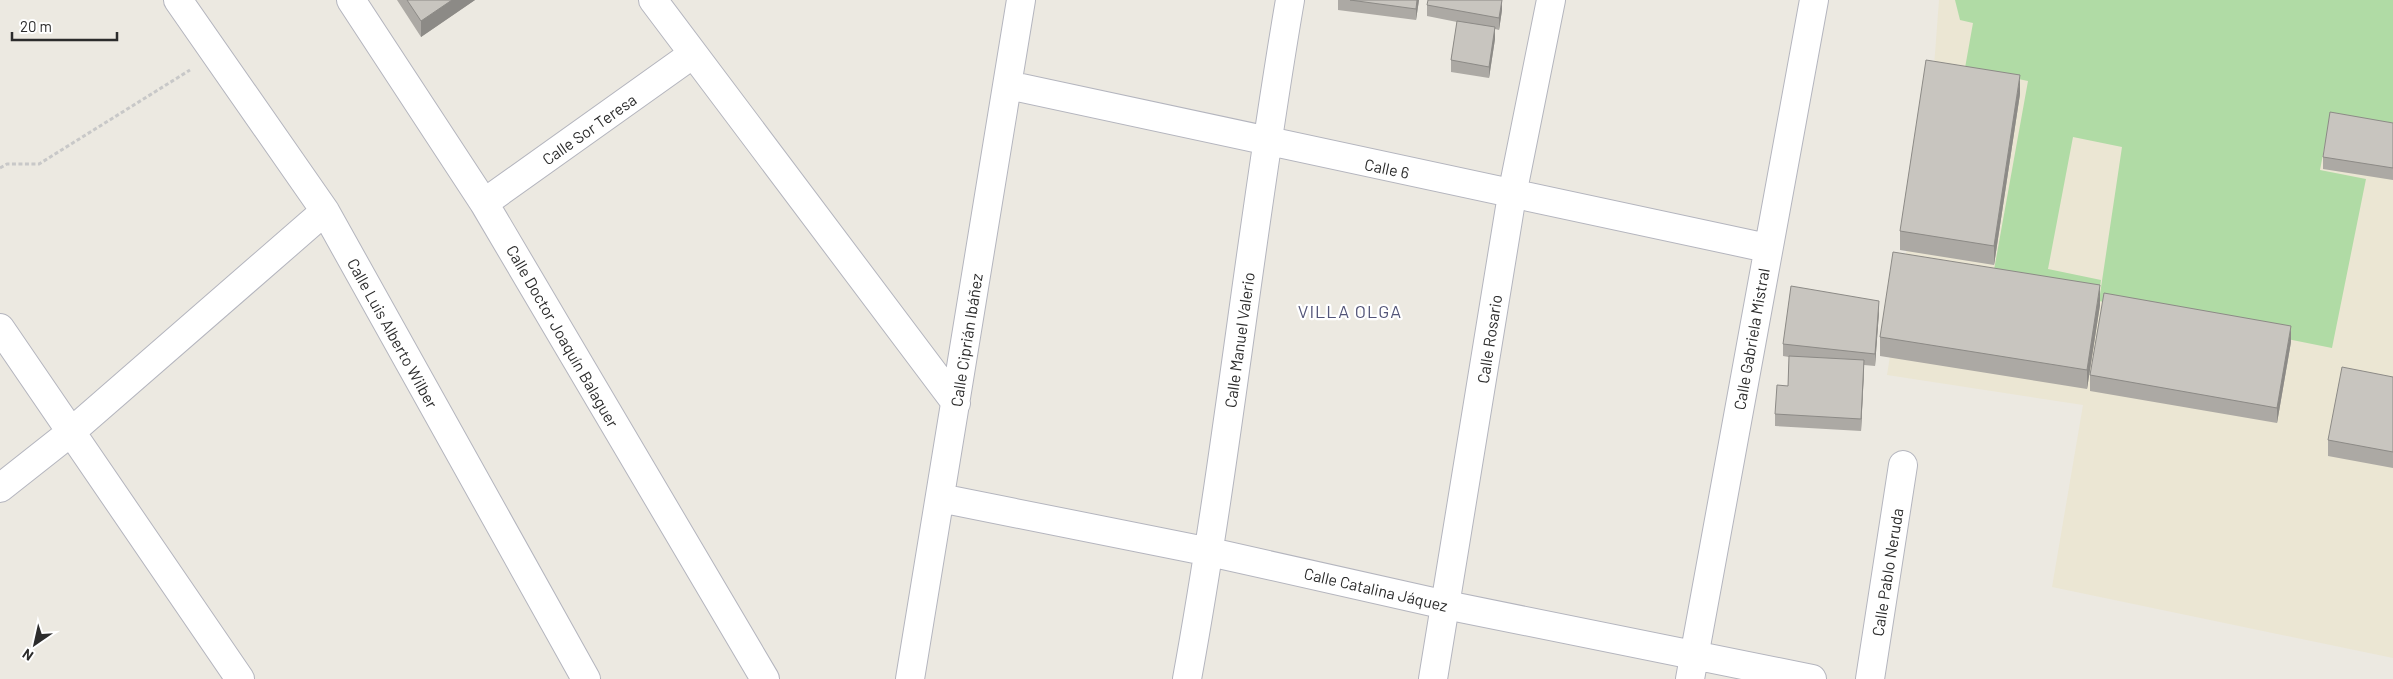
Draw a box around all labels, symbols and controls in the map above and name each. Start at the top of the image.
scale bar [12,10,118,42]
text: 20 m [20,17,52,35]
street label: Calle Sor Teresa [538,90,640,168]
street label: Calle 6 [1363,154,1411,182]
street label: Calle Doctor Joaquín Balaguer [503,241,623,431]
street label: Calle Luis Alberto Wilber [344,255,442,411]
street label: Calle Gabriela Mistral [1729,267,1773,411]
street label: Calle Manuel Valerio [1220,271,1258,409]
street label: Calle Ciprián Ibáñez [946,272,986,408]
street label: Calle Rosario [1473,293,1505,385]
district label: VILLA OLGA [1298,300,1402,322]
street label: Calle Pablo Neruda [1867,507,1907,637]
street label: Calle Catalina Jáquez [1302,563,1450,615]
north arrow [10,619,60,669]
text: N [19,646,36,665]

